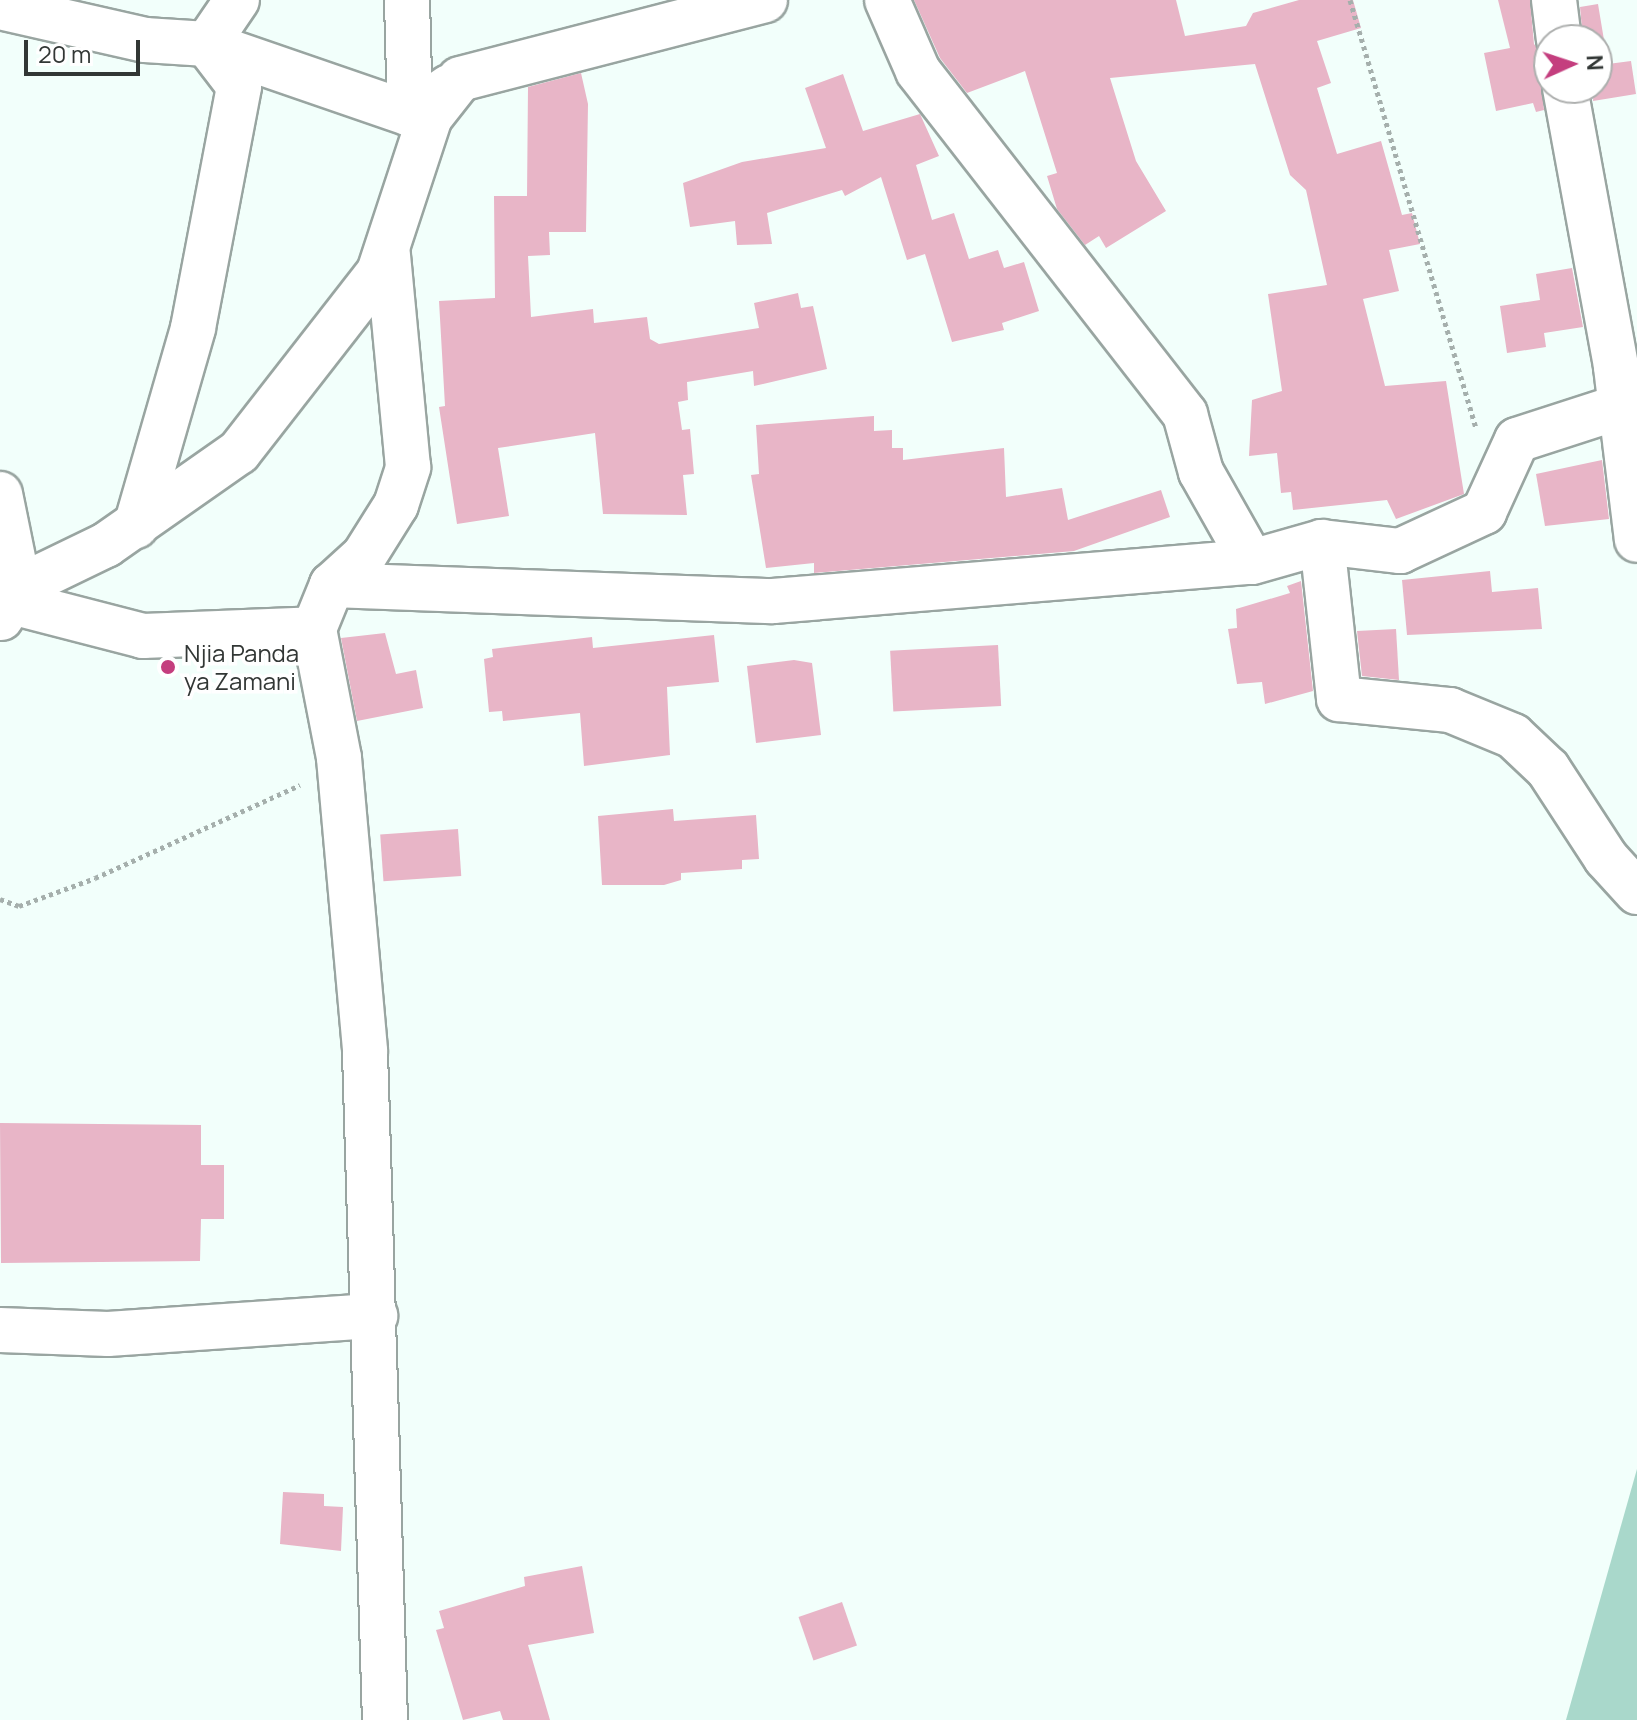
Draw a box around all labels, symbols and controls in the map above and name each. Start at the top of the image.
scale bar [28,24,144,74]
north arrow [1533,24,1613,104]
text: 20 m [38,37,91,70]
text: N [1580,54,1610,72]
place label: Njia Panda ya Zamani [184,639,299,695]
marker: Njia Panda ya Zamani [159,658,177,676]

